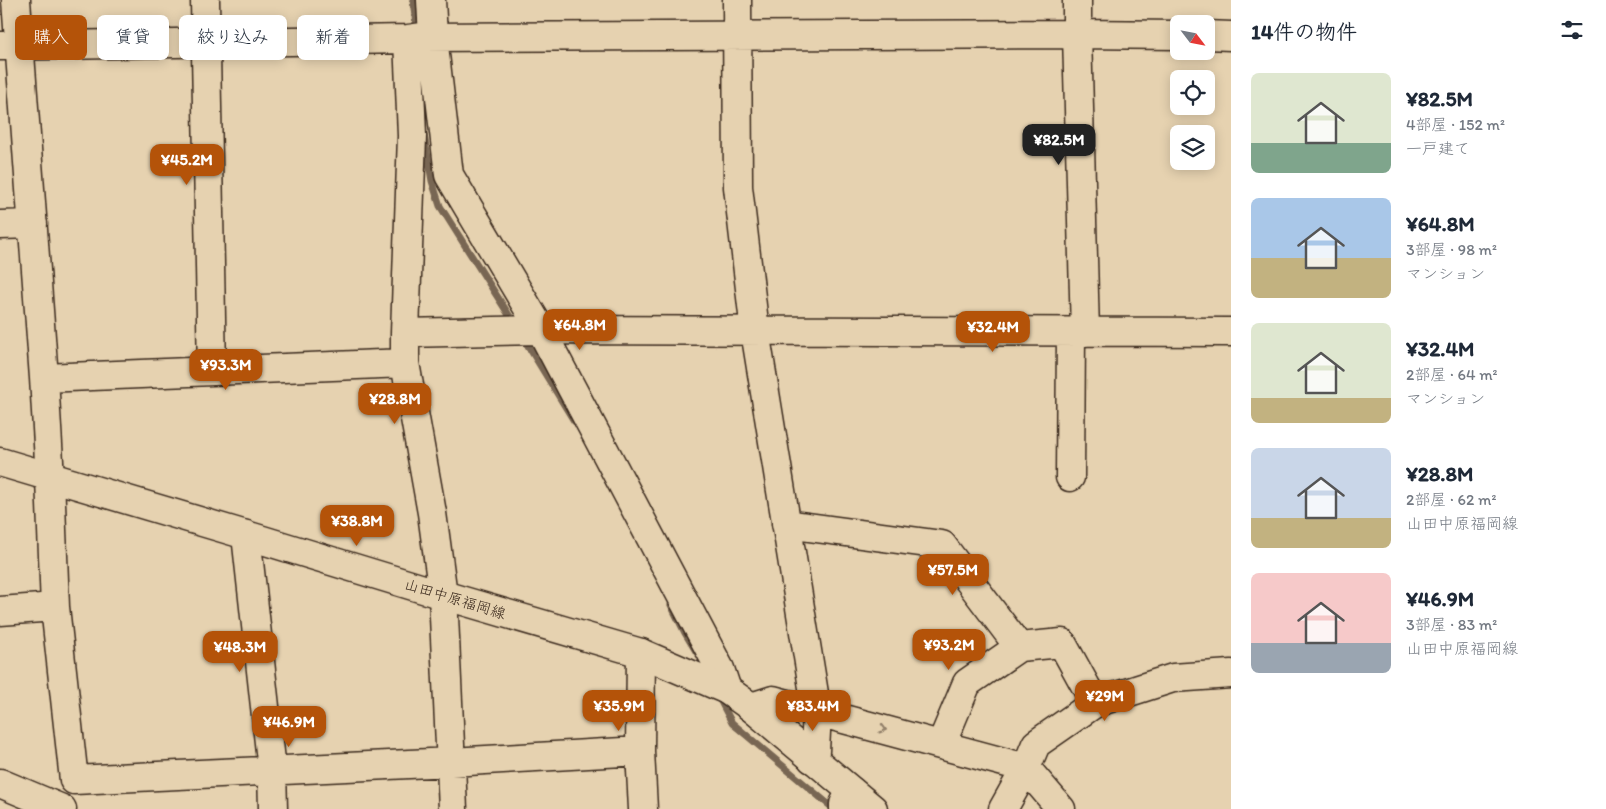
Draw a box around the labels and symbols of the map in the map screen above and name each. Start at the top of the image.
north arrow [1170,15,1215,60]
pin: ¥82.5M [1018,124,1100,166]
pin: ¥45.2M [146,144,228,186]
pin: ¥64.8M [539,308,621,351]
pin: ¥32.4M [952,310,1034,353]
pin: ¥93.3M [185,348,267,391]
pin: ¥28.8M [354,382,436,425]
pin: ¥38.8M [316,504,398,547]
pin: ¥57.5M [912,554,994,596]
street label: 山田中原福岡線 [402,575,508,623]
pin: ¥93.2M [908,628,990,671]
pin: ¥48.3M [199,630,281,673]
pin: ¥29M [1075,680,1135,722]
pin: ¥35.9M [578,690,660,732]
pin: ¥83.4M [772,690,854,732]
pin: ¥46.9M [248,706,330,748]
one-way arrow [878,723,887,734]

